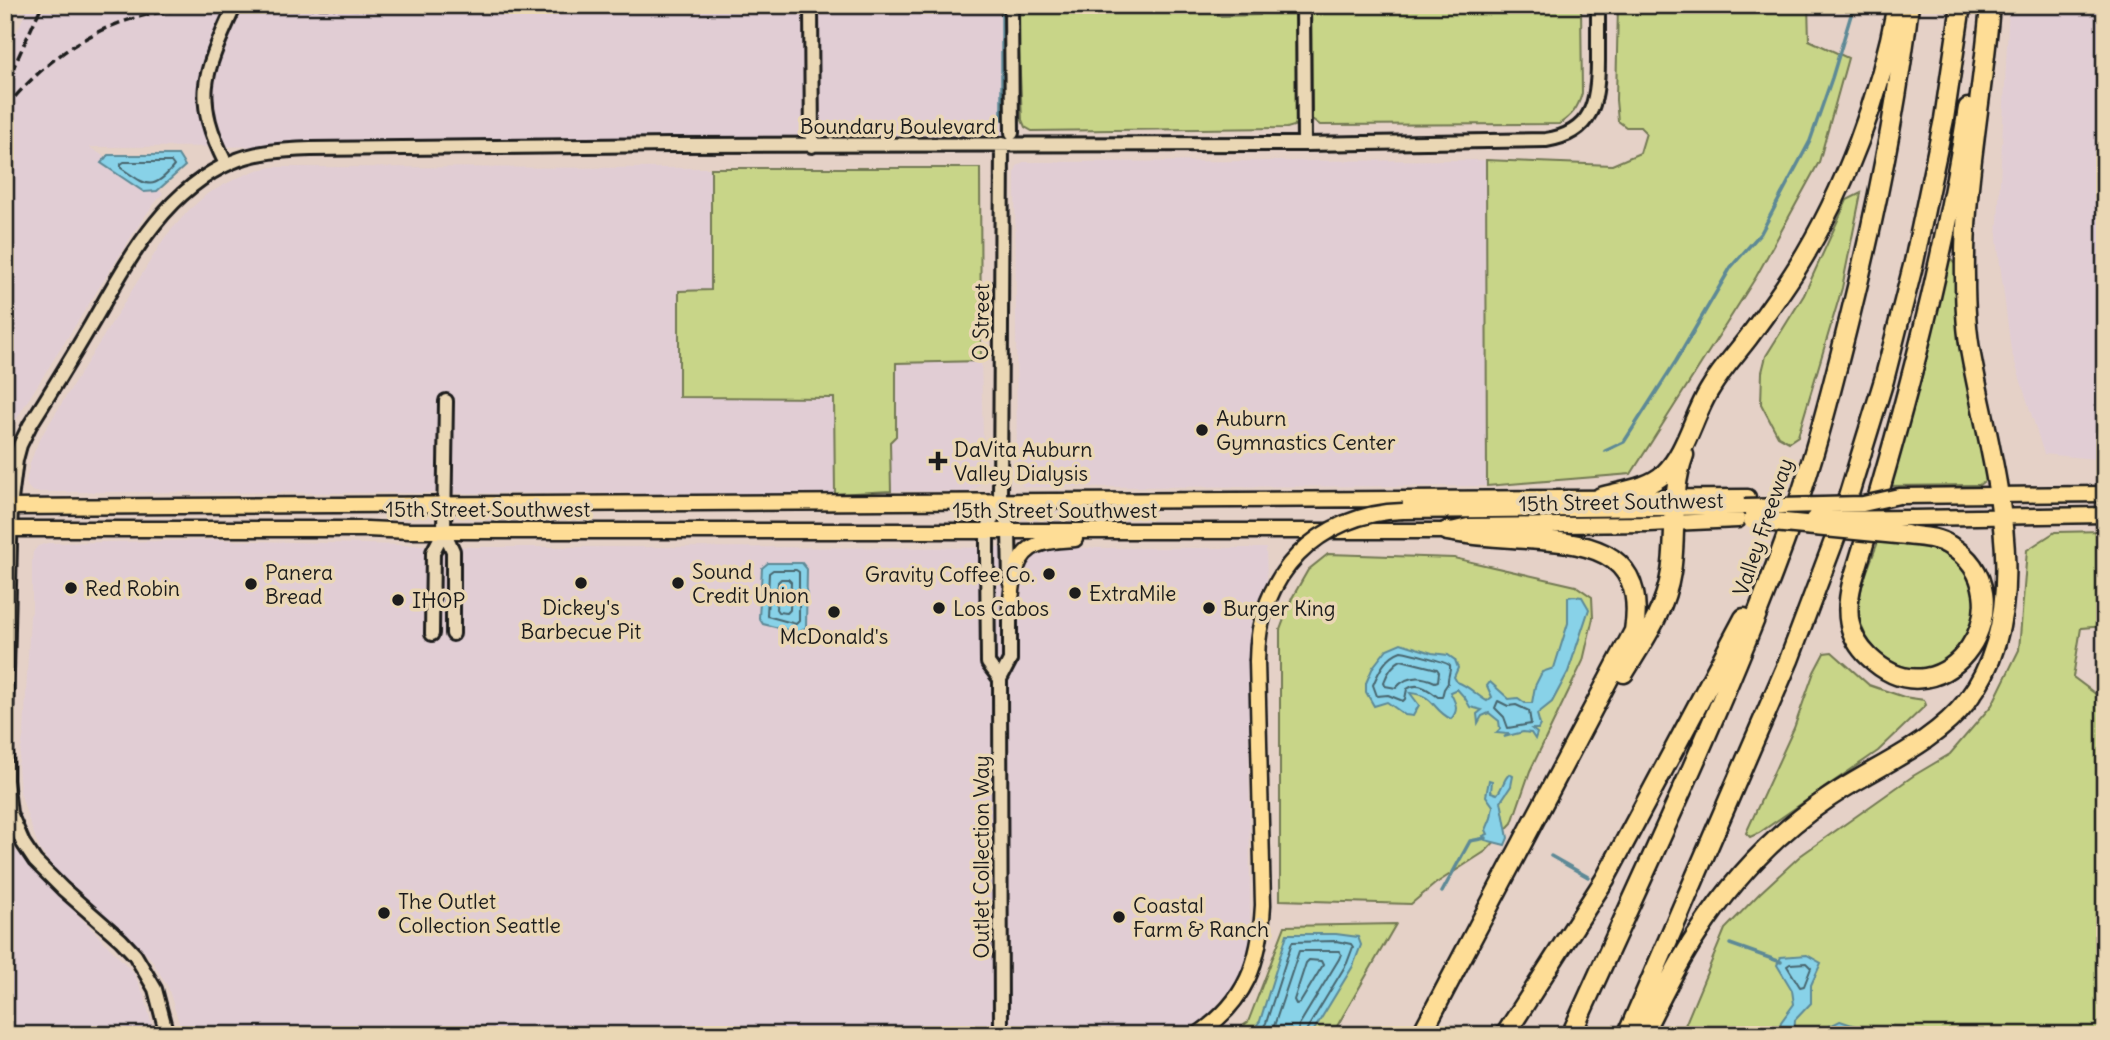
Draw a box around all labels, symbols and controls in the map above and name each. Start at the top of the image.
street label: Boundary Boulevard [800,113,996,140]
street label: O Street [967,283,995,361]
place label: Auburn Gymnastics Center [1216,405,1396,456]
marker: Auburn Gymnastics Center [1194,422,1210,438]
place label: DaVita Auburn Valley Dialysis [954,436,1092,487]
marker: DaVita Auburn Valley Dialysis [928,451,948,471]
street label: Valley Freeway [1727,455,1799,599]
street label: 15th Street Southwest [1518,487,1724,517]
street label: 15th Street Southwest [386,496,590,523]
street label: 15th Street Southwest [953,497,1157,524]
place label: Sound Credit Union [692,558,809,609]
place label: Panera Bread [265,559,333,610]
place label: Gravity Coffee Co. [865,561,1035,588]
marker: Gravity Coffee Co. [1041,566,1057,582]
place label: Red Robin [85,575,180,602]
marker: Dickey's Barbecue Pit [573,575,589,591]
marker: Sound Credit Union [670,575,686,591]
marker: Panera Bread [243,576,259,592]
marker: Red Robin [63,580,79,596]
place label: ExtraMile [1089,580,1176,607]
marker: ExtraMile [1067,585,1083,601]
place label: IHOP [412,587,465,614]
marker: IHOP [390,592,406,608]
place label: Dickey's Barbecue Pit [521,594,641,645]
place label: Los Cabos [953,595,1049,622]
place label: Burger King [1223,595,1336,622]
marker: Los Cabos [931,600,947,616]
marker: Burger King [1201,600,1217,616]
marker: McDonald's [826,604,842,620]
place label: McDonald's [780,623,888,650]
street label: Outlet Collection Way [968,755,995,959]
place label: The Outlet Collection Seattle [398,888,561,939]
place label: Coastal Farm & Ranch [1133,892,1269,943]
marker: The Outlet Collection Seattle [376,905,392,921]
marker: Coastal Farm & Ranch [1111,909,1127,925]

